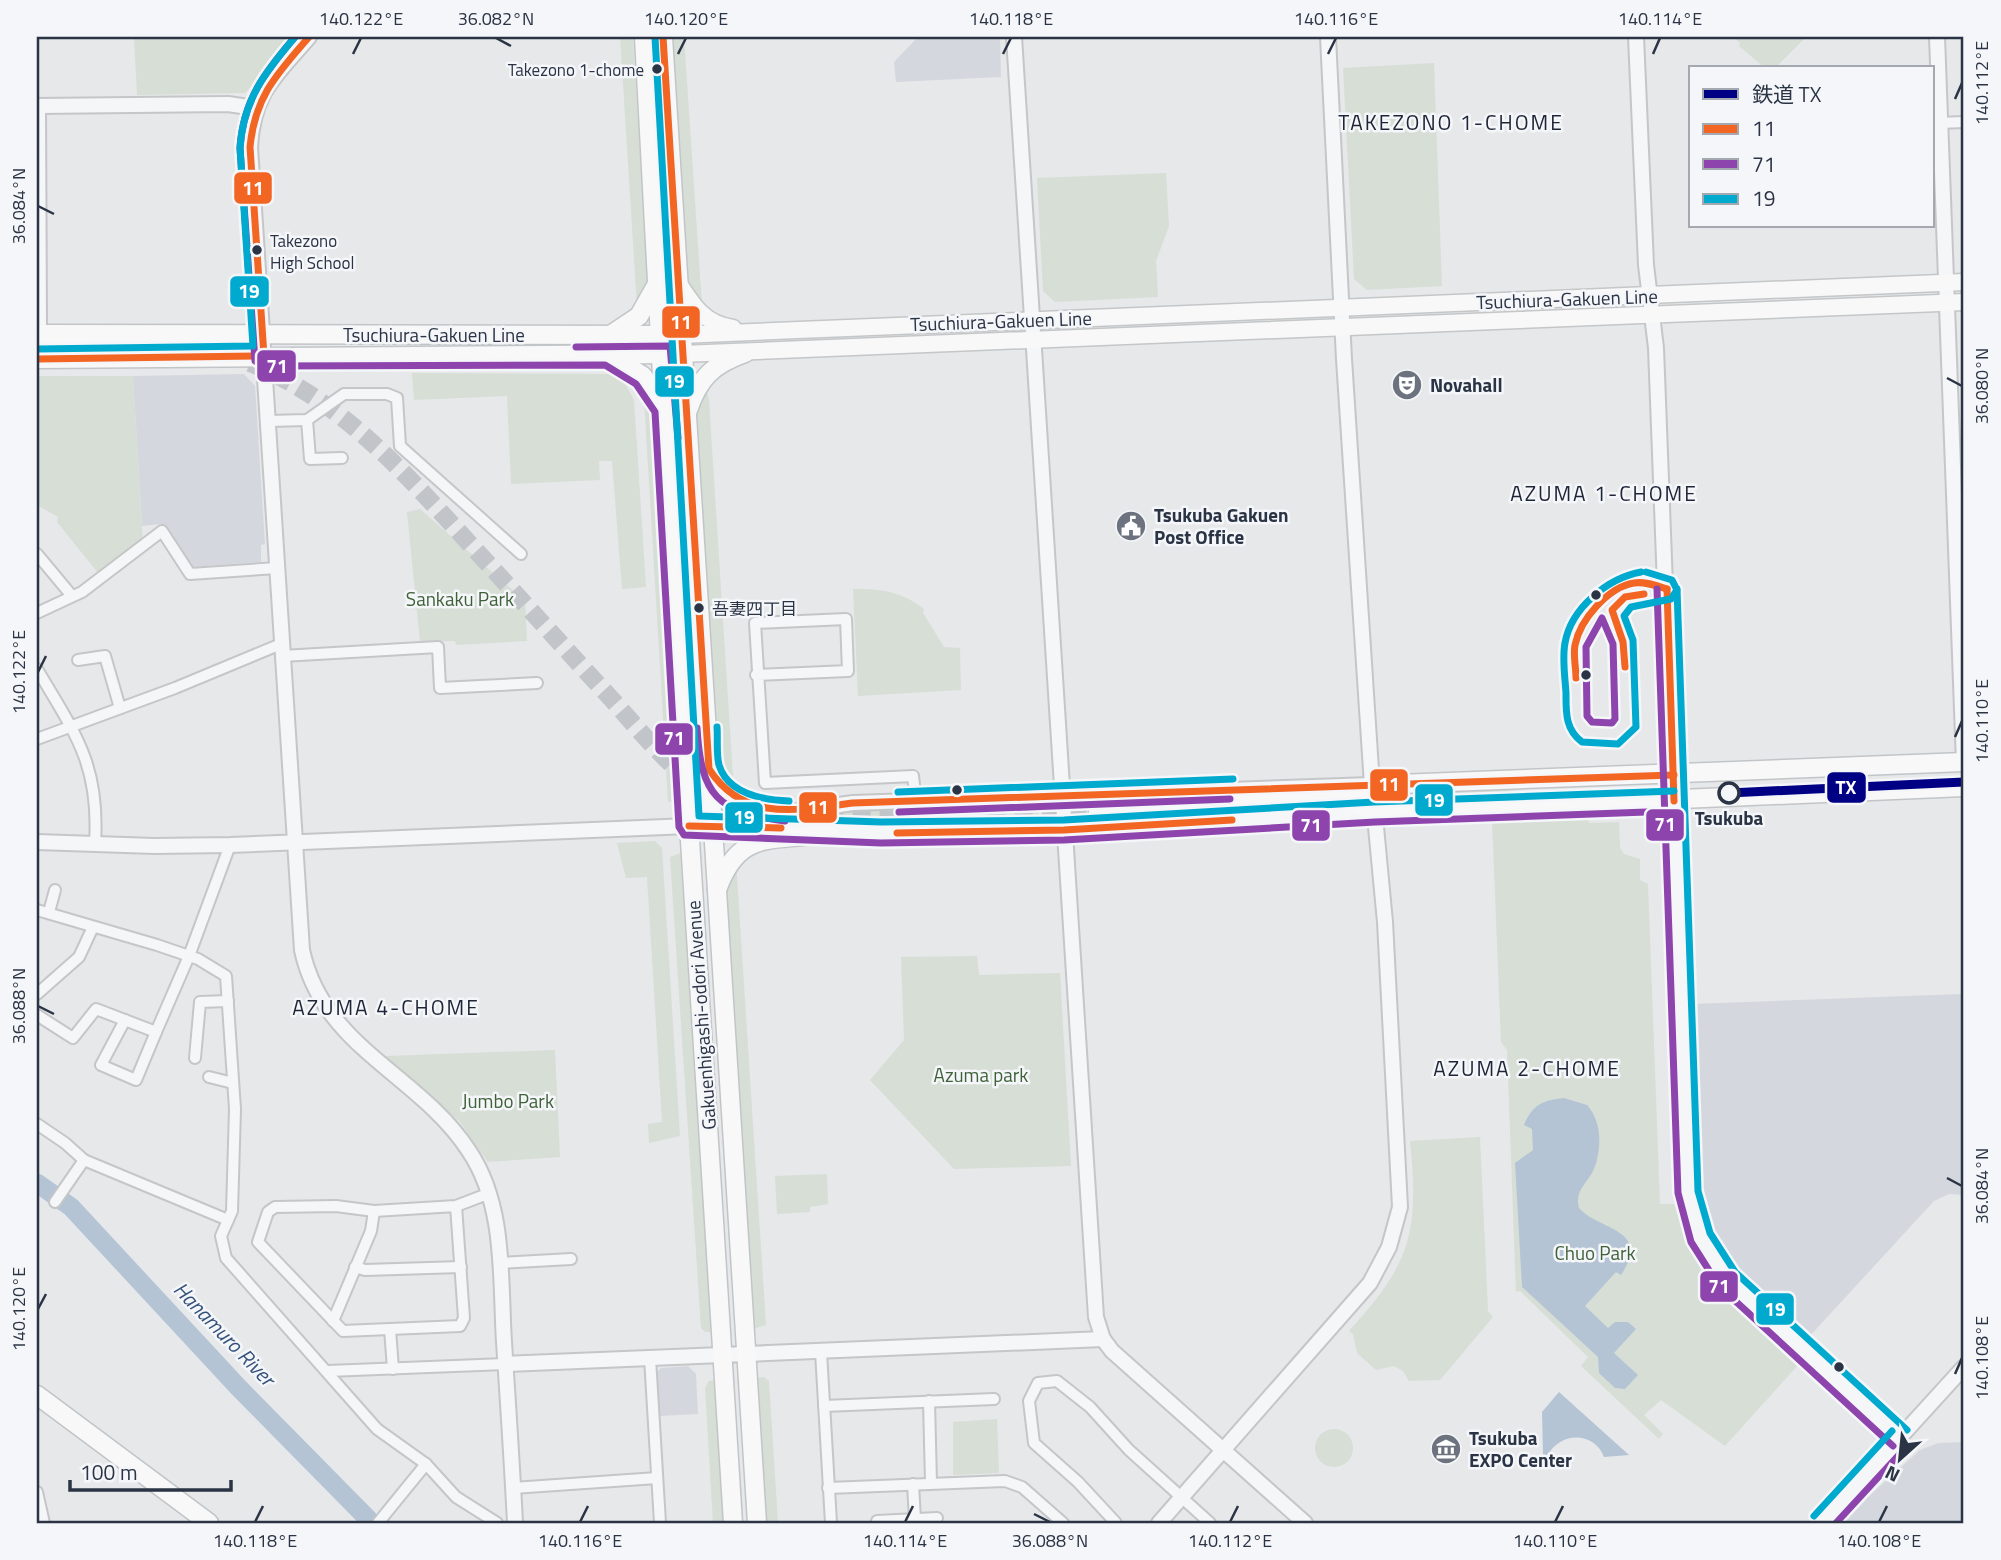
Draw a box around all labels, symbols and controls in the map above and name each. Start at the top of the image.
text: 140.122°E [319,5,403,32]
text: 36.082°N [458,5,534,32]
text: 140.120°E [644,5,728,32]
text: 140.118°E [969,5,1053,32]
text: 140.116°E [1294,5,1378,32]
text: 140.114°E [1618,5,1702,32]
text: 140.112°E [1968,41,1995,125]
place label: Takezono 1-chome [508,57,644,83]
marker: Takezono 1-chome [650,62,664,76]
legend [1689,66,1934,228]
text: 鉄道 TX [1752,78,1822,110]
district label: TAKEZONO 1-CHOME [1338,106,1564,138]
text: 11 [1752,112,1776,144]
text: 71 [1752,148,1776,180]
text: 36.084°N [5,168,32,244]
line badge: 11 [233,171,273,205]
text: 11 [242,173,264,202]
text: 19 [1752,182,1776,214]
place label: Takezono High School [270,228,354,276]
marker: Takezono High School [250,243,264,257]
line badge: 19 [229,275,270,308]
text: 19 [238,276,260,305]
street label: Tsuchiura-Gakuen Line [1476,281,1658,316]
street label: Tsuchiura-Gakuen Line [910,303,1092,338]
line badge: 11 [661,305,701,339]
text: 11 [670,307,692,336]
street label: Tsuchiura-Gakuen Line [343,320,525,349]
text: 36.080°N [1968,348,1995,424]
line badge: 71 [256,349,297,383]
text: 71 [266,351,288,380]
line badge: 19 [654,365,695,398]
text: 19 [663,366,685,395]
theatre icon: Novahall [1390,368,1424,402]
place label: Novahall [1430,370,1503,399]
district label: AZUMA 1-CHOME [1510,477,1698,509]
place label: Tsukuba Gakuen Post Office [1154,500,1288,551]
public building icon: Tsukuba Gakuen Post Office [1114,509,1148,543]
park label: Sankaku Park [406,584,514,613]
unlabelled marker [1589,588,1603,602]
place label: 吾妻四丁目 [712,596,797,622]
marker: 吾妻四丁目 [692,601,706,615]
text: 140.122°E [5,630,32,714]
unlabelled marker [1579,668,1593,682]
text: 140.110°E [1968,679,1995,763]
line badge: 71 [654,722,694,756]
text: 71 [663,723,685,752]
line badge: 11 [1369,768,1409,802]
text: 11 [1378,769,1400,798]
line badge: TX [1826,771,1867,804]
text: TX [1836,772,1857,801]
marker: Tsukuba [1718,782,1740,804]
unlabelled marker [950,783,964,797]
line badge: 19 [1414,783,1454,817]
text: 19 [1423,785,1445,814]
line badge: 11 [798,791,838,824]
text: 11 [807,792,829,821]
line badge: 19 [724,801,764,834]
text: 19 [733,802,755,831]
place label: Tsukuba [1695,803,1764,832]
line badge: 71 [1645,808,1685,842]
line badge: 71 [1291,809,1331,842]
text: 71 [1654,809,1676,838]
text: 71 [1300,810,1322,839]
street label: Gakuenhigashi-odori Avenue [678,899,723,1131]
text: 36.088°N [5,968,32,1044]
district label: AZUMA 4-CHOME [292,991,480,1023]
district label: AZUMA 2-CHOME [1433,1052,1621,1084]
park label: Azuma park [934,1060,1028,1089]
park label: Jumbo Park [462,1086,554,1115]
text: 36.084°N [1968,1148,1995,1224]
park label: Chuo Park [1554,1238,1636,1267]
text: 140.120°E [5,1267,32,1351]
line badge: 71 [1699,1270,1739,1303]
text: 71 [1708,1271,1730,1300]
water label: Hanamuro River [167,1274,285,1394]
line badge: 19 [1755,1292,1795,1326]
text: 19 [1764,1294,1786,1323]
text: 140.108°E [1968,1316,1995,1400]
unlabelled marker [1832,1360,1846,1374]
place label: Tsukuba EXPO Center [1469,1423,1572,1474]
north arrow [1864,1424,1934,1494]
museum icon: Tsukuba EXPO Center [1429,1432,1463,1466]
scale bar [70,1448,231,1492]
text: 100 m [80,1456,137,1488]
text: N [1880,1459,1905,1491]
text: 140.118°E [213,1527,297,1554]
text: 140.116°E [538,1527,622,1554]
text: 140.114°E [863,1527,947,1554]
text: 36.088°N [1012,1527,1088,1554]
text: 140.112°E [1188,1527,1272,1554]
text: 140.110°E [1513,1527,1597,1554]
text: 140.108°E [1837,1527,1921,1554]

